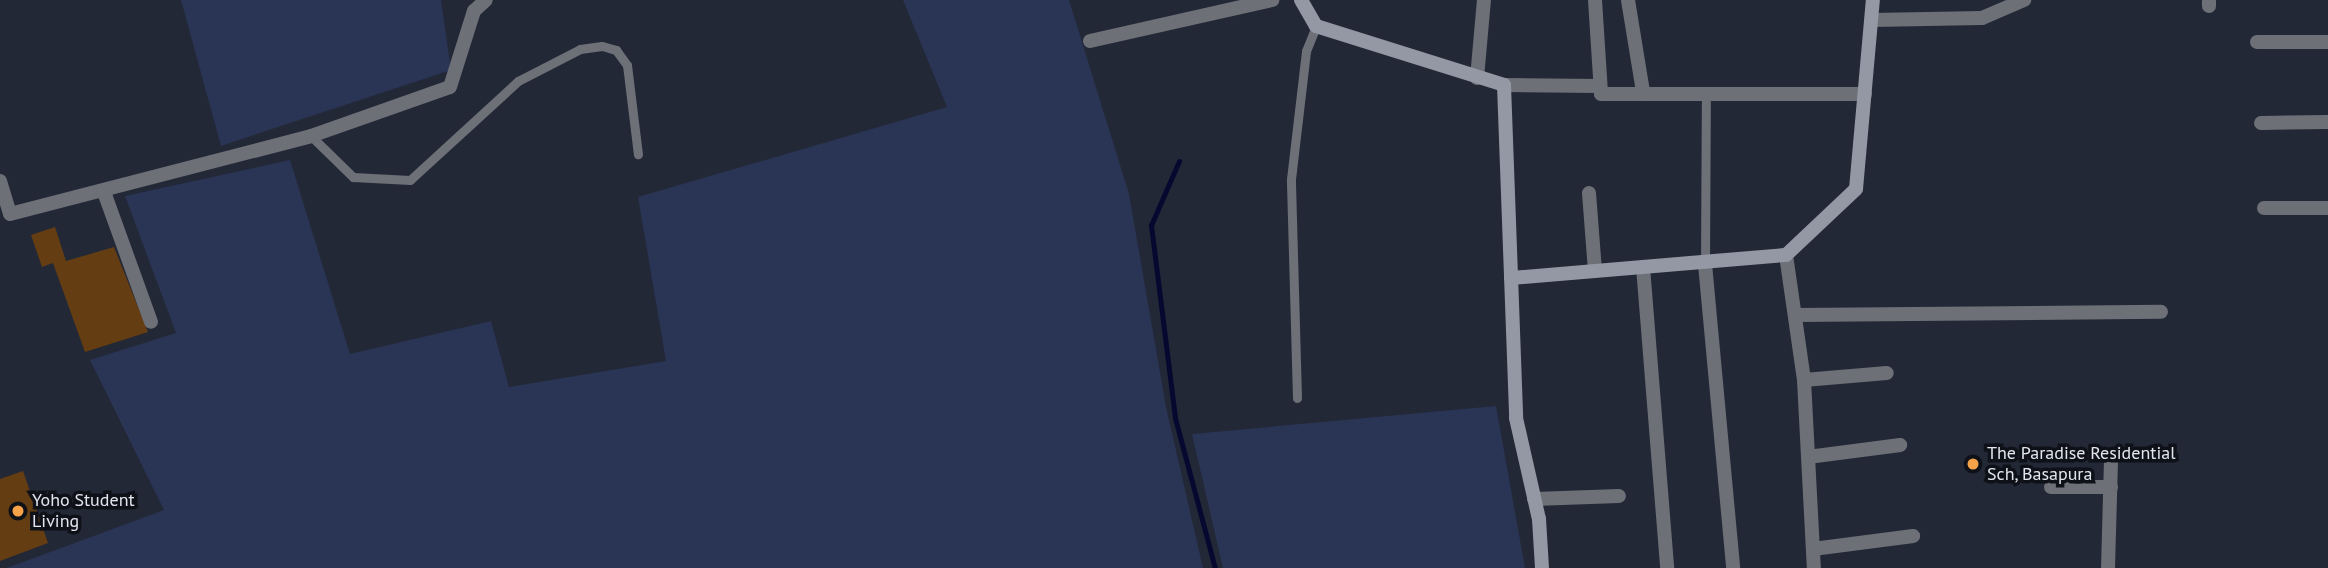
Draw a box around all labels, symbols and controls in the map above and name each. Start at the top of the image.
place label: The Paradise Residential Sch, Basapura [1987,443,2175,486]
marker: The Paradise Residential Sch, Basapura [1965,456,1981,472]
place label: Yoho Student Living [32,490,135,532]
marker: Yoho Student Living [10,503,26,519]

